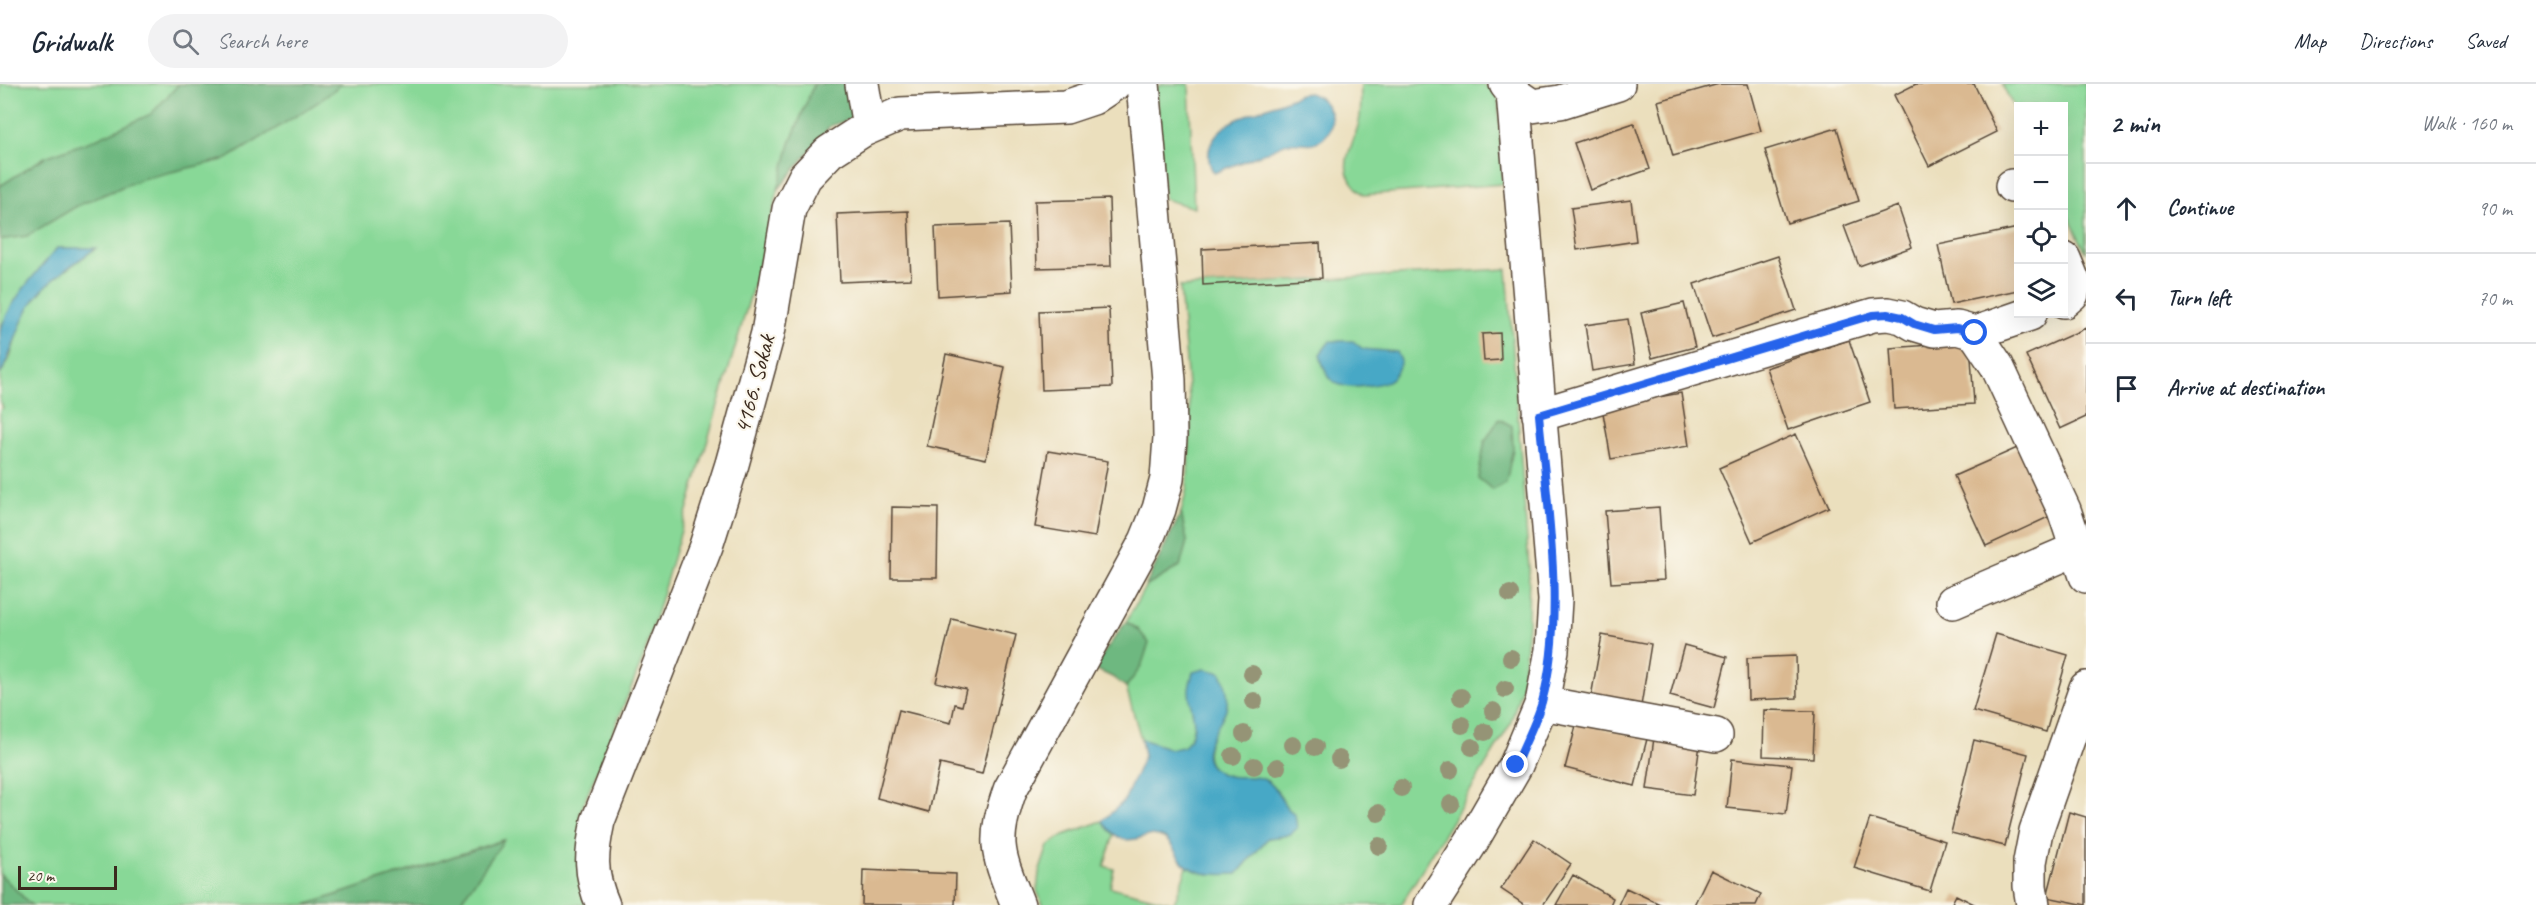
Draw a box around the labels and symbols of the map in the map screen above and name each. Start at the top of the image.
route start [1961,319,1987,345]
street label: 4166. Sokak [726,329,782,437]
route end [1502,751,1528,777]
scale bar [18,863,117,890]

